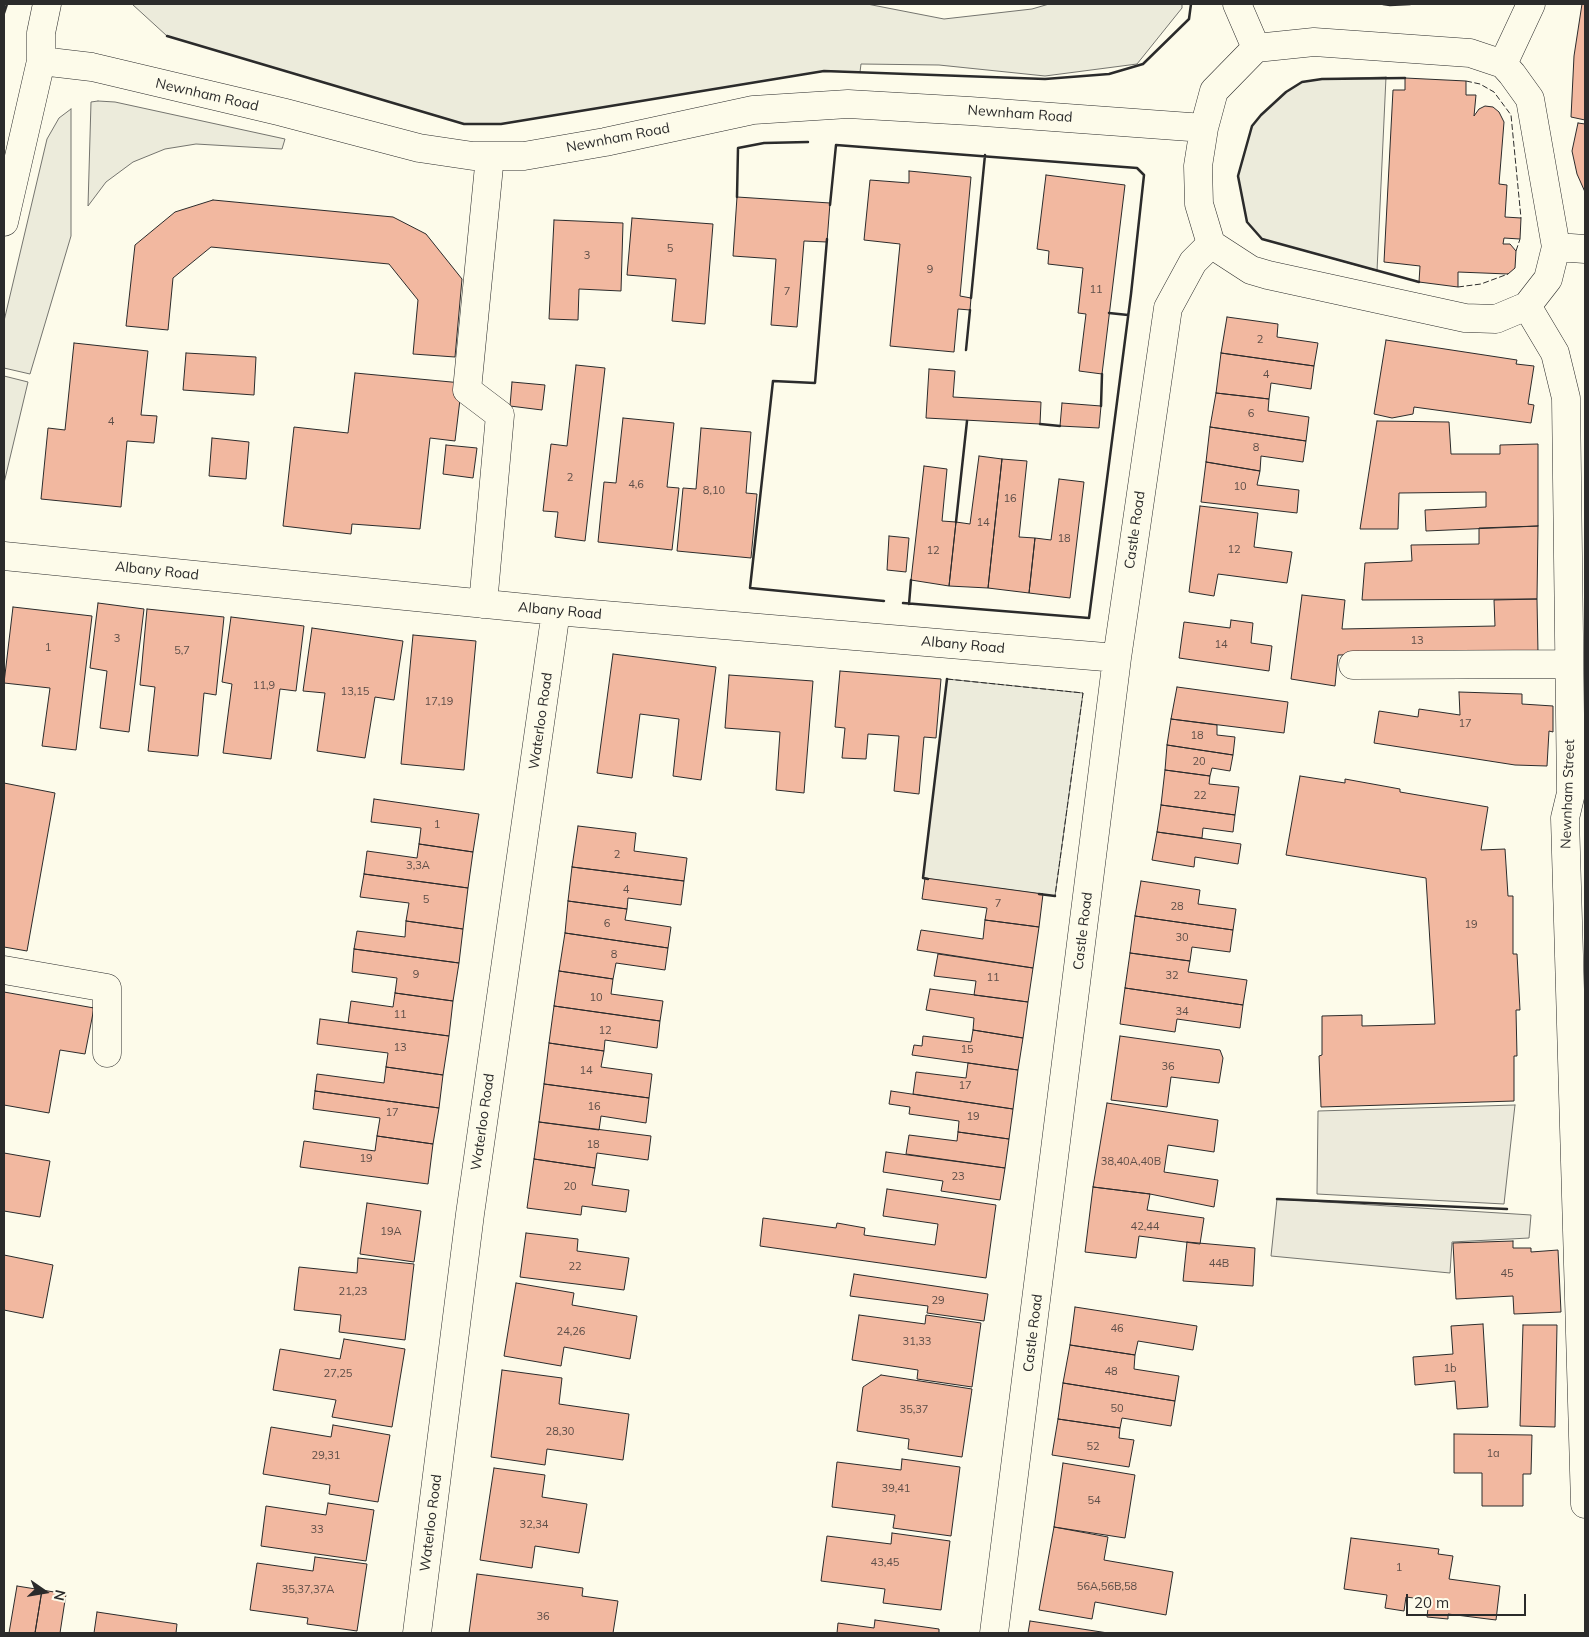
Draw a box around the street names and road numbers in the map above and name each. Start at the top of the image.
street label: Newnham Road [154,75,260,115]
street label: Newnham Road [967,102,1073,126]
street label: Newnham Road [565,120,671,156]
street label: Castle Road [1121,490,1149,570]
street label: Albany Road [114,558,200,584]
street label: Albany Road [517,599,603,623]
street label: Albany Road [920,633,1006,657]
street label: Waterloo Road [526,671,556,771]
street label: Newnham Street [1558,739,1578,849]
street label: Castle Road [1070,891,1096,971]
street label: Waterloo Road [468,1072,498,1172]
street label: Castle Road [1020,1293,1046,1373]
street label: Waterloo Road [417,1473,445,1573]

